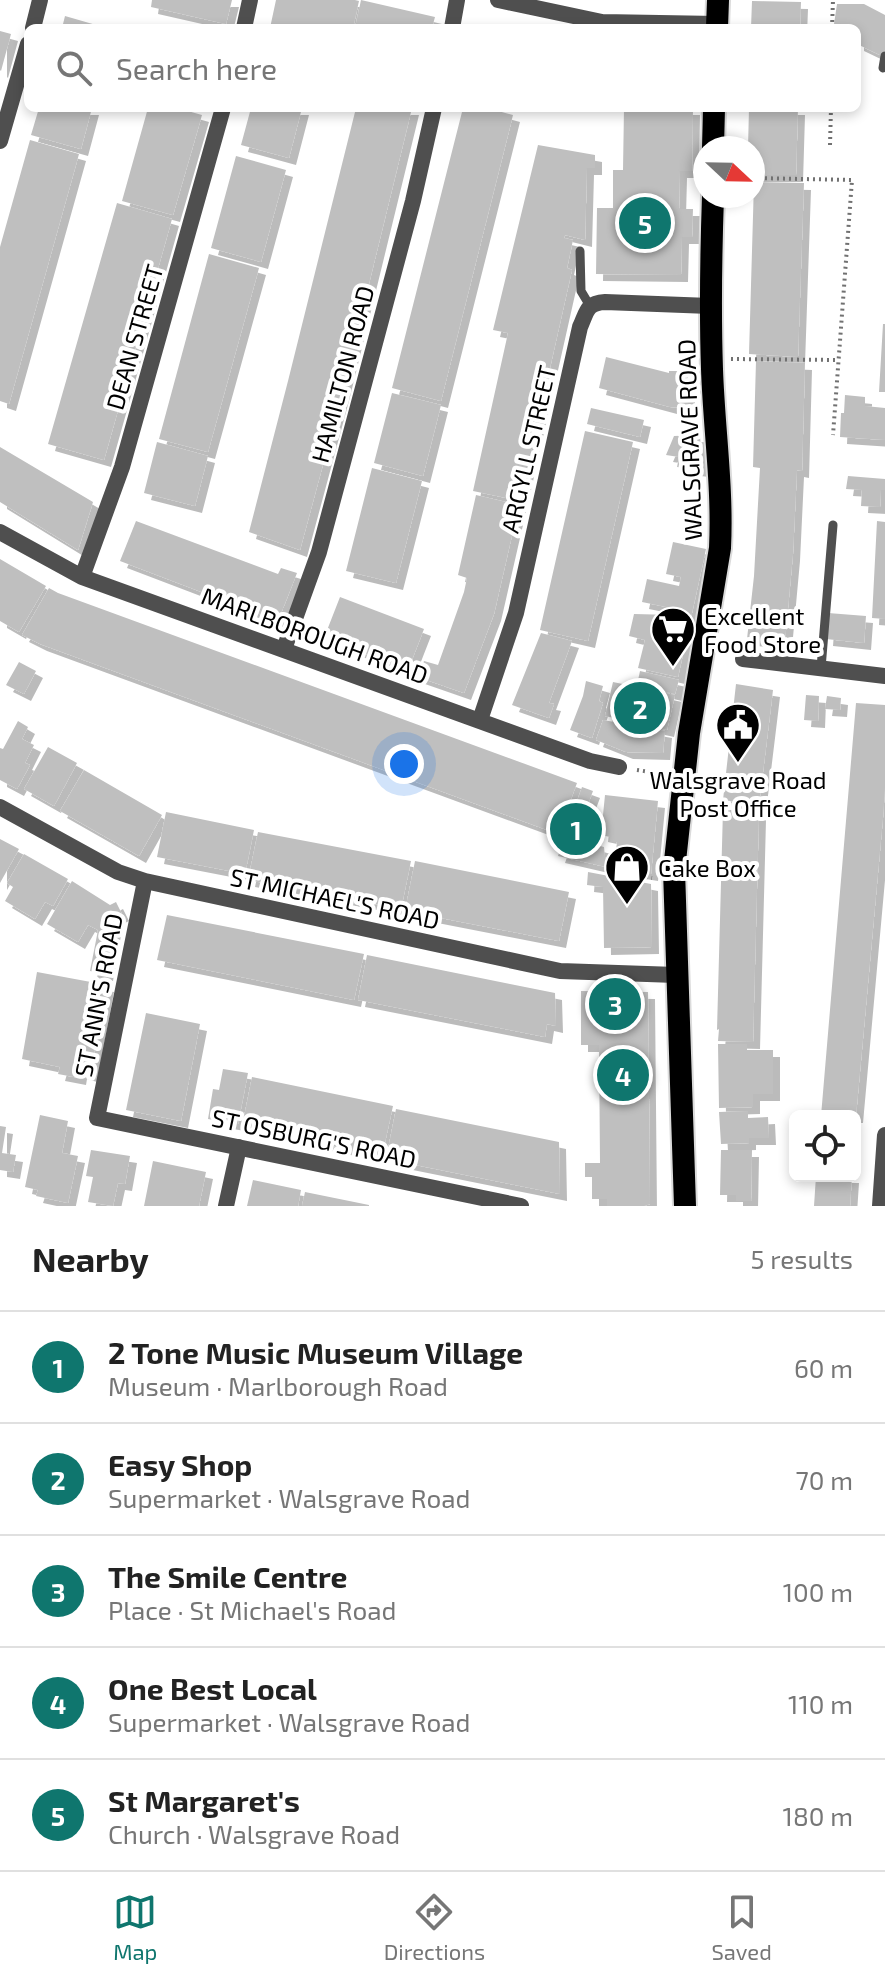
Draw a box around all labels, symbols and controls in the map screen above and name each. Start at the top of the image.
search box [24,24,861,112]
icon: search [52,46,96,90]
text: Search here [116,50,277,86]
north arrow [693,136,765,208]
pin: 5 [619,193,671,253]
street label: DEAN STREET [99,261,169,413]
street label: HAMILTON ROAD [304,282,380,466]
street label: WALSGRAVE ROAD [671,339,707,541]
street label: ARGYLL STREET [495,362,561,536]
street label: MARLBOROUGH ROAD [198,581,432,689]
place label: Excellent Food Store [704,601,821,658]
supermarket icon: Excellent Food Store [649,605,697,668]
pin: 2 [614,678,666,738]
public building icon: Walsgrave Road Post Office [714,701,762,764]
your location [384,744,424,784]
place label: Walsgrave Road Post Office [649,765,827,822]
pin: 1 [550,799,602,859]
shop icon: Cake Box [603,843,651,906]
place label: Cake Box [658,853,756,882]
street label: ST MICHAEL'S ROAD [228,862,442,934]
street label: ST ANN'S ROAD [68,911,128,1079]
pin: 3 [589,974,641,1034]
pin: 4 [597,1045,649,1105]
street label: ST OSBURG'S ROAD [209,1102,419,1174]
map controls [789,1110,861,1182]
button: locate [789,1110,861,1182]
text: Nearby [32,1238,149,1279]
text: 5 results [751,1243,853,1274]
text: 2 Tone Music Museum Village [108,1334,523,1370]
text: 1 [52,1352,64,1383]
text: 60 m [794,1352,853,1383]
text: Museum · Marlborough Road [108,1370,448,1401]
text: Easy Shop [108,1446,252,1482]
text: 2 [50,1464,66,1495]
text: 70 m [795,1464,853,1495]
text: Supermarket · Walsgrave Road [108,1482,470,1513]
text: The Smile Centre [108,1558,347,1594]
text: 3 [51,1576,65,1607]
text: 100 m [783,1576,853,1607]
text: Place · St Michael's Road [108,1594,397,1625]
text: One Best Local [108,1670,317,1706]
text: 4 [50,1688,66,1719]
text: 110 m [788,1688,853,1719]
text: Supermarket · Walsgrave Road [108,1706,470,1737]
text: St Margaret's [108,1782,300,1818]
text: 5 [51,1800,65,1831]
text: 180 m [783,1800,853,1831]
text: Church · Walsgrave Road [108,1818,400,1849]
tab: Map [113,1890,157,1964]
tab: Directions [384,1890,485,1964]
tab: Saved [711,1890,772,1964]

